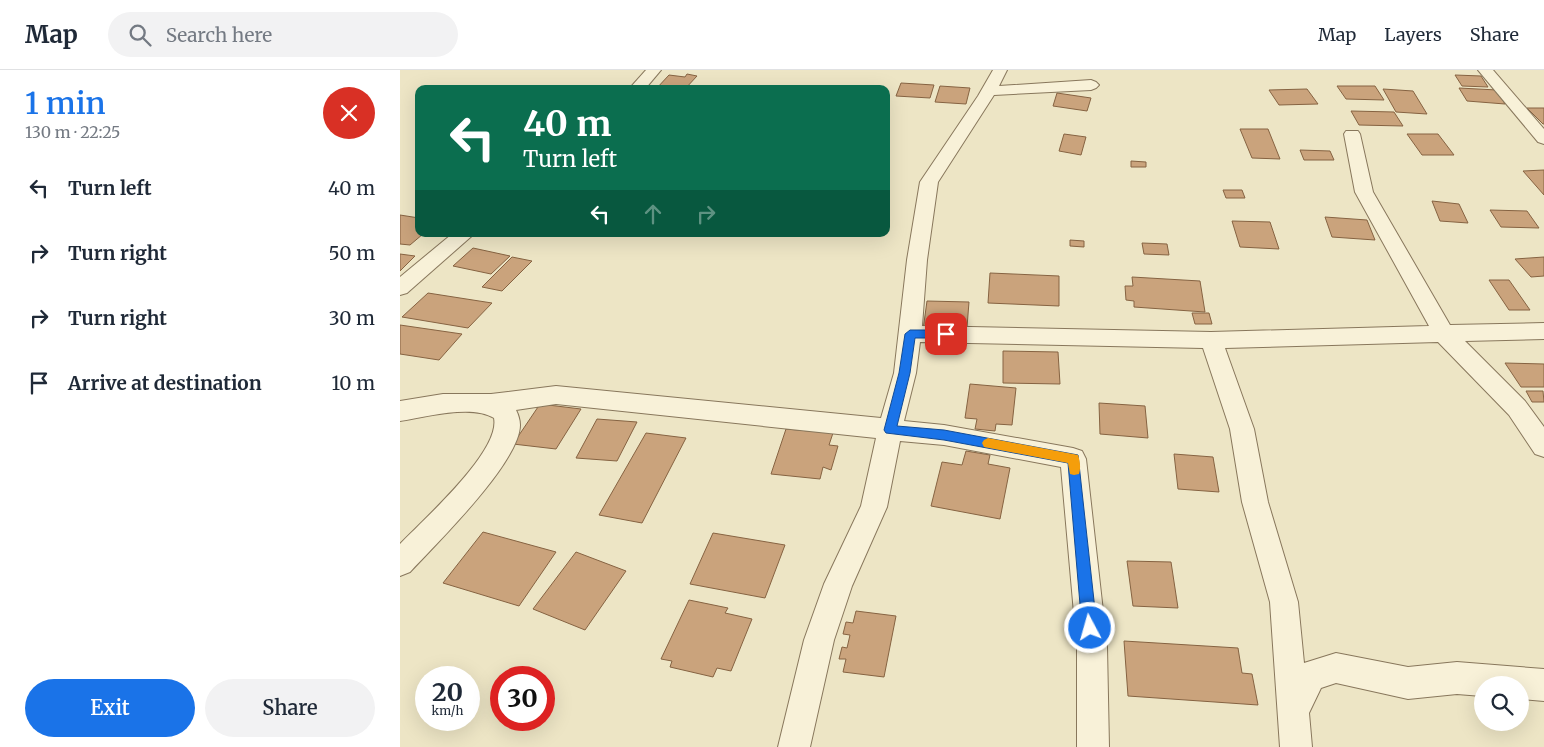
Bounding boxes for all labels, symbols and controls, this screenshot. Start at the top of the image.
search box [108,12,458,57]
text: Map [25,19,78,50]
icon: search [126,21,154,49]
text: Search here [166,23,272,47]
text: Map [1318,23,1356,46]
text: Layers [1384,23,1442,46]
text: Share [1470,23,1519,46]
text: 1 min [25,84,106,122]
button: close [323,87,375,139]
text: 40 m [523,102,611,146]
icon: left [440,105,505,170]
text: 130 m · 22:25 [25,122,120,142]
text: Turn left [523,145,617,173]
icon: left [25,174,53,202]
text: Turn left [68,176,152,200]
text: 40 m [328,176,375,200]
icon: left [586,200,614,228]
icon: ahead [639,200,667,228]
icon: right [692,200,720,228]
icon: right [25,239,53,267]
text: Turn right [68,241,167,265]
text: 50 m [329,241,375,265]
icon: right [25,304,53,332]
text: Turn right [68,306,167,330]
text: 30 m [329,306,375,330]
pin [925,313,967,355]
icon: arrive [932,320,960,348]
icon: arrive [25,369,53,397]
text: Arrive at destination [68,371,262,395]
text: 10 m [332,371,375,395]
position arrow [1063,601,1115,653]
speed limit sign: 30 [490,666,555,731]
text: 20 [432,676,463,708]
map controls [1474,676,1529,731]
button: search [1474,676,1529,731]
button: Exit [25,679,195,737]
button: Share [205,679,375,737]
text: km/h [432,703,463,718]

